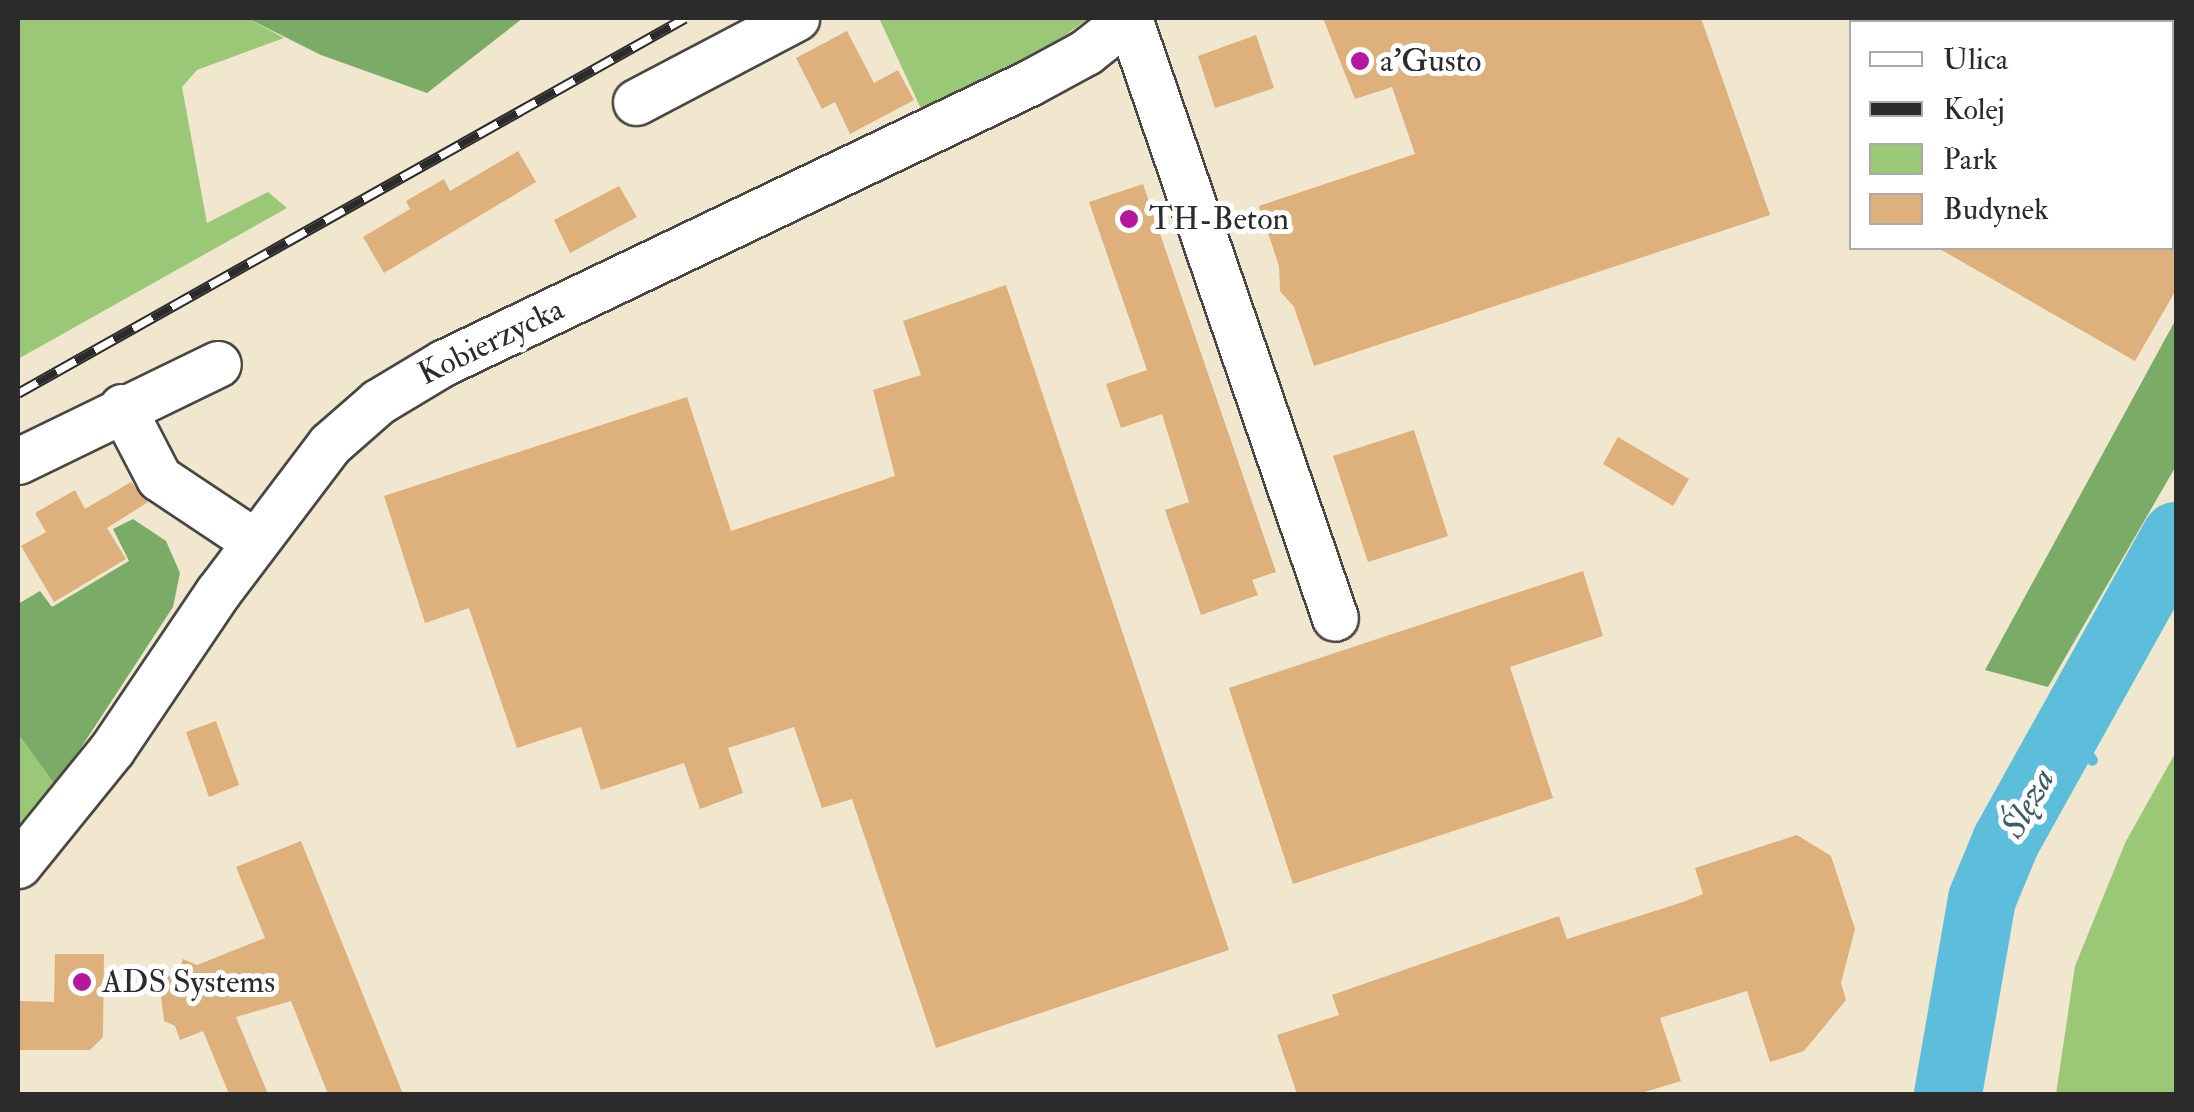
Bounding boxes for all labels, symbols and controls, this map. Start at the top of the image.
legend [1849,20,2174,250]
text: Ulica [1943,41,2008,78]
place label: a'Gusto [1380,42,1481,80]
marker: a'Gusto [1349,50,1371,72]
text: Kolej [1943,91,2005,128]
text: Park [1943,141,1998,178]
text: Budynek [1943,191,2049,228]
place label: TH-Beton [1149,200,1289,238]
marker: TH-Beton [1118,208,1140,230]
street label: Kobierzycka [412,290,570,394]
water label: Ślęza [1992,761,2064,845]
place label: ADS Systems [102,963,275,1001]
marker: ADS Systems [71,971,93,993]

